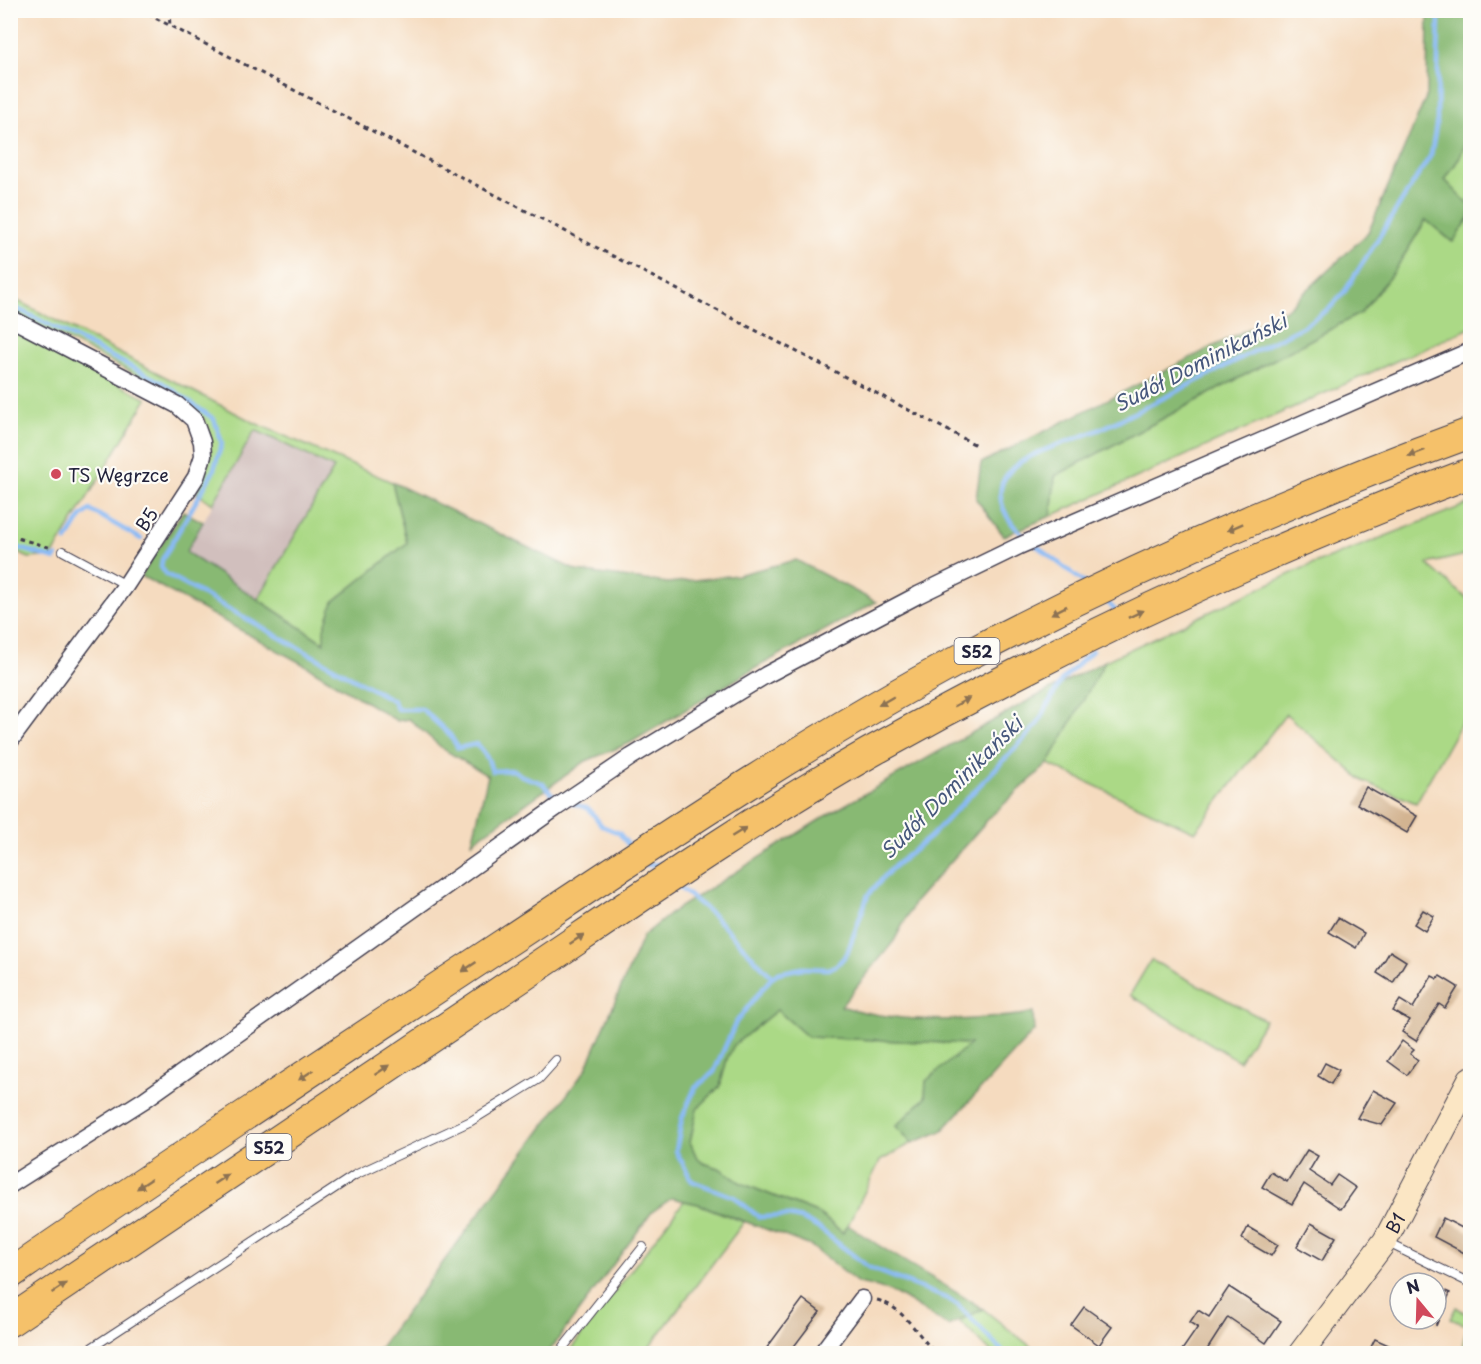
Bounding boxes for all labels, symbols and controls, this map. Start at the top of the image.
water label: Sudół Dominikański [1108,304,1295,419]
one-way arrow [1407,449,1425,458]
place label: TS Węgrzce [68,461,169,488]
marker: TS Węgrzce [49,467,63,481]
street label: B5 [128,502,164,536]
one-way arrow [1226,522,1244,532]
one-way arrow [1050,605,1067,614]
one-way arrow [1128,609,1145,618]
road number: S52 [954,638,1000,664]
one-way arrow [878,695,894,706]
one-way arrow [954,697,971,707]
water label: Sudół Dominikański [873,707,1031,865]
one-way arrow [731,826,747,837]
one-way arrow [568,934,585,945]
one-way arrow [461,961,477,973]
one-way arrow [374,1064,390,1076]
one-way arrow [298,1069,314,1080]
road number: S52 [246,1134,292,1160]
one-way arrow [213,1174,229,1185]
one-way arrow [136,1178,152,1189]
street label: B1 [1378,1208,1411,1238]
north arrow [1388,1271,1448,1331]
text: N [1403,1272,1423,1299]
one-way arrow [51,1283,67,1294]

